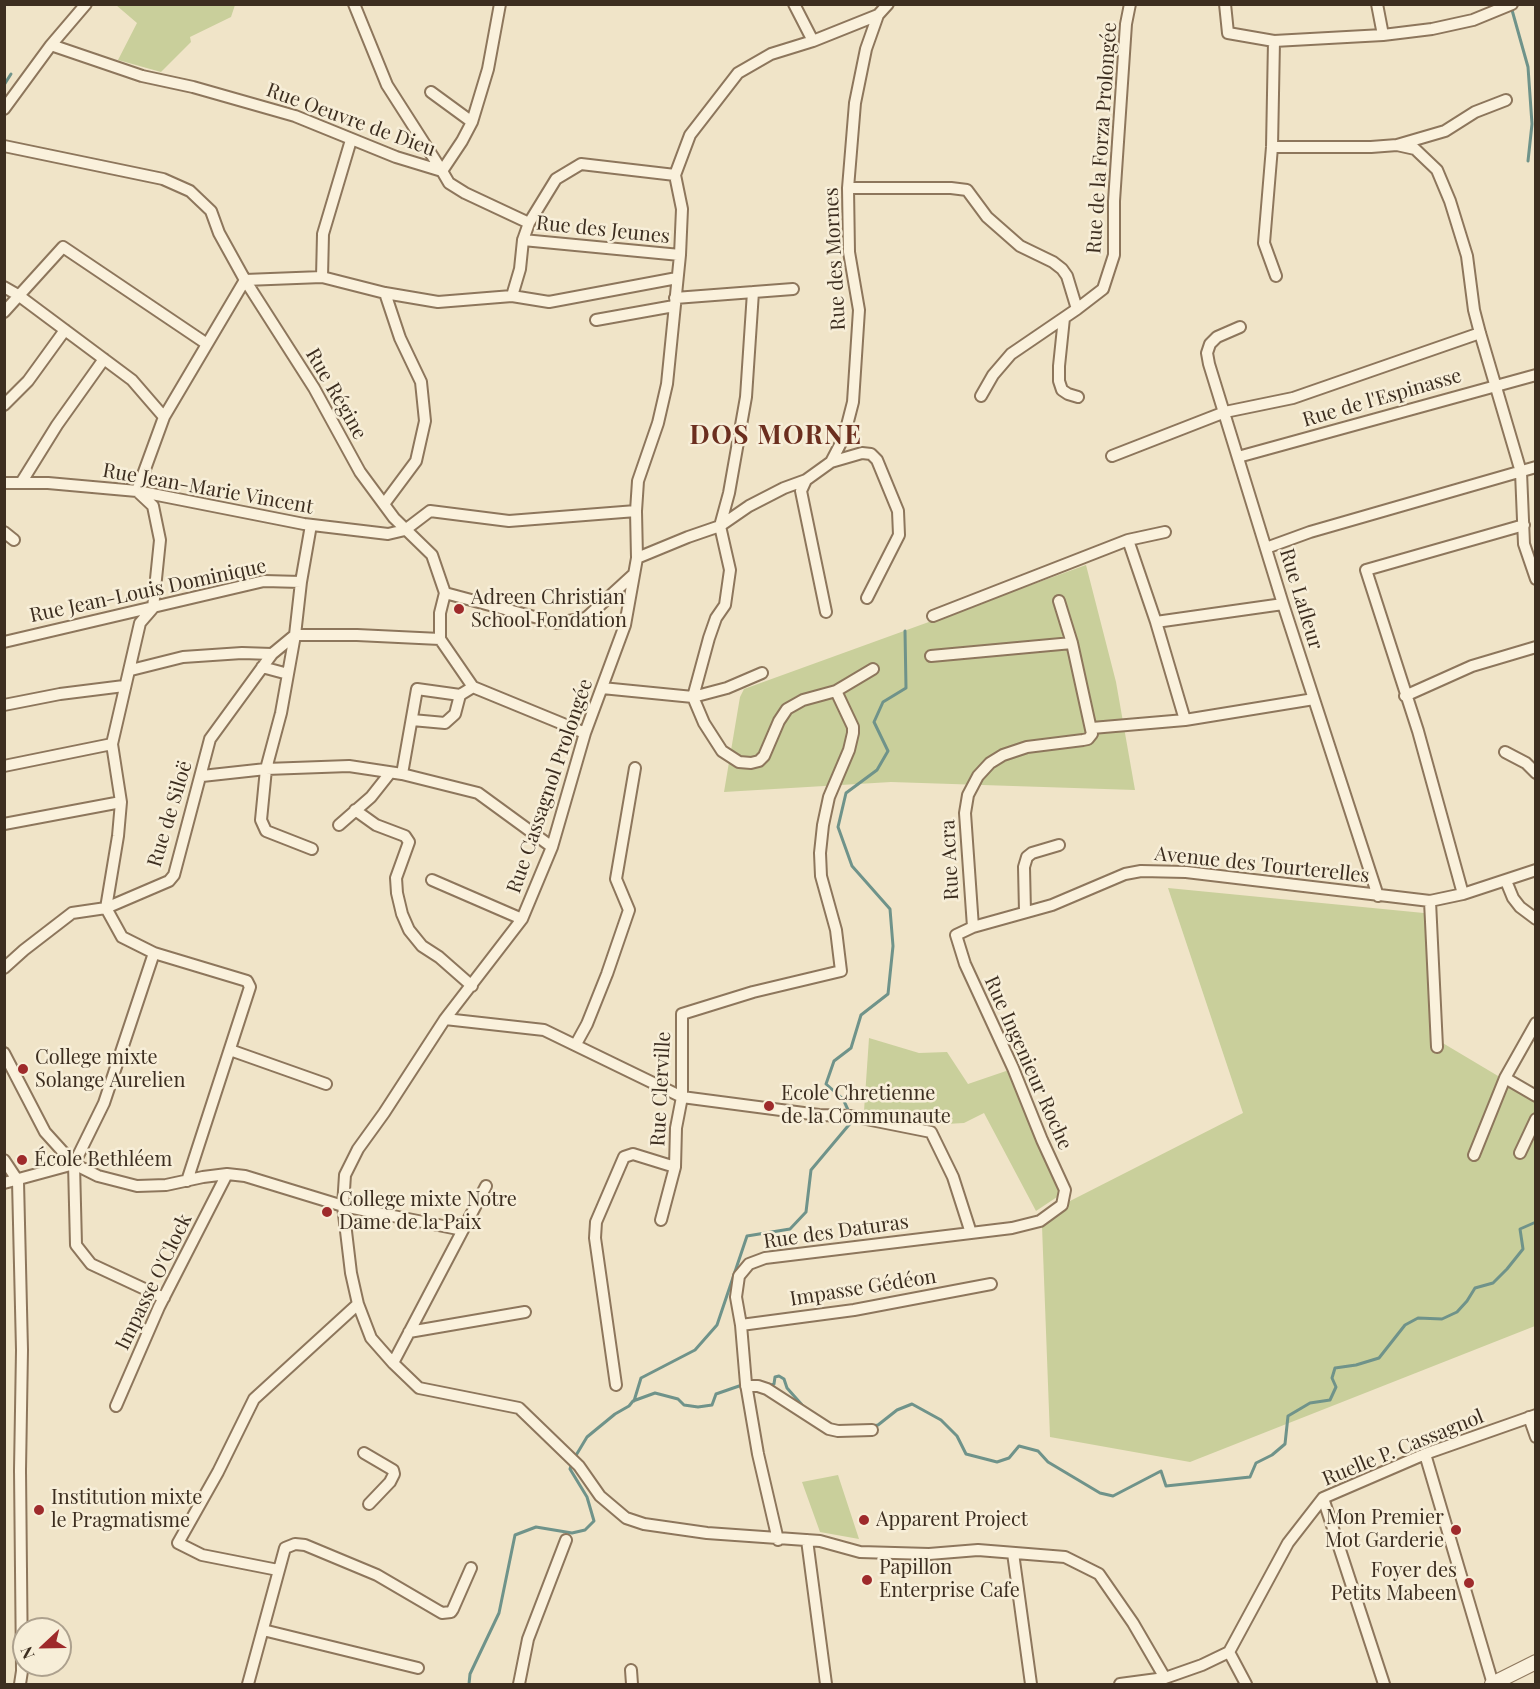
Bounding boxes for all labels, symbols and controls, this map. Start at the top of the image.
street label: Rue de la Forza Prolongée [1082,21,1122,255]
street label: Rue Oeuvre de Dieu [263,78,439,162]
street label: Rue des Mornes [819,187,851,331]
street label: Rue des Jeunes [535,211,671,249]
street label: Rue Régine [300,344,372,444]
street label: Rue de l'Espinasse [1300,364,1464,432]
district label: DOS MORNE [689,420,863,452]
street label: Rue Jean-Marie Vincent [101,459,315,519]
street label: Rue Lafleur [1274,546,1328,652]
street label: Rue Jean-Louis Dominique [27,554,269,628]
place label: Adreen Christian School Fondation [471,586,627,633]
marker: Adreen Christian School Fondation [452,602,466,616]
street label: Rue Cassagnol Prolongée [502,676,598,896]
street label: Rue de Siloë [142,758,198,870]
street label: Rue Acra [936,819,964,901]
street label: Avenue des Tourterelles [1153,842,1371,888]
street label: Rue Ingenieur Roche [979,972,1077,1154]
street label: Rue Clerville [646,1031,676,1147]
place label: College mixte Solange Aurelien [35,1046,185,1093]
marker: College mixte Solange Aurelien [16,1062,30,1076]
place label: Ecole Chretienne de la Communaute [781,1082,951,1129]
marker: Ecole Chretienne de la Communaute [762,1099,776,1113]
place label: École Bethléem [34,1148,172,1172]
marker: École Bethléem [15,1153,29,1167]
place label: College mixte Notre Dame de la Paix [339,1188,517,1235]
marker: College mixte Notre Dame de la Paix [320,1205,334,1219]
street label: Impasse O'Clock [111,1210,197,1354]
street label: Rue des Daturas [762,1210,910,1254]
street label: Impasse Gédéon [788,1265,938,1311]
street label: Ruelle P. Cassagnol [1319,1405,1487,1491]
place label: Institution mixte le Pragmatisme [51,1486,202,1533]
marker: Institution mixte le Pragmatisme [32,1503,46,1517]
place label: Mon Premier Mot Garderie [1325,1506,1444,1553]
place label: Apparent Project [876,1508,1028,1532]
marker: Apparent Project [857,1513,871,1527]
marker: Mon Premier Mot Garderie [1449,1523,1463,1537]
place label: Papillon Enterprise Cafe [879,1556,1020,1603]
place label: Foyer des Petits Mabeen [1331,1559,1457,1606]
marker: Papillon Enterprise Cafe [860,1573,874,1587]
marker: Foyer des Petits Mabeen [1462,1576,1476,1590]
north arrow [12,1617,72,1677]
text: N [15,1644,39,1662]

